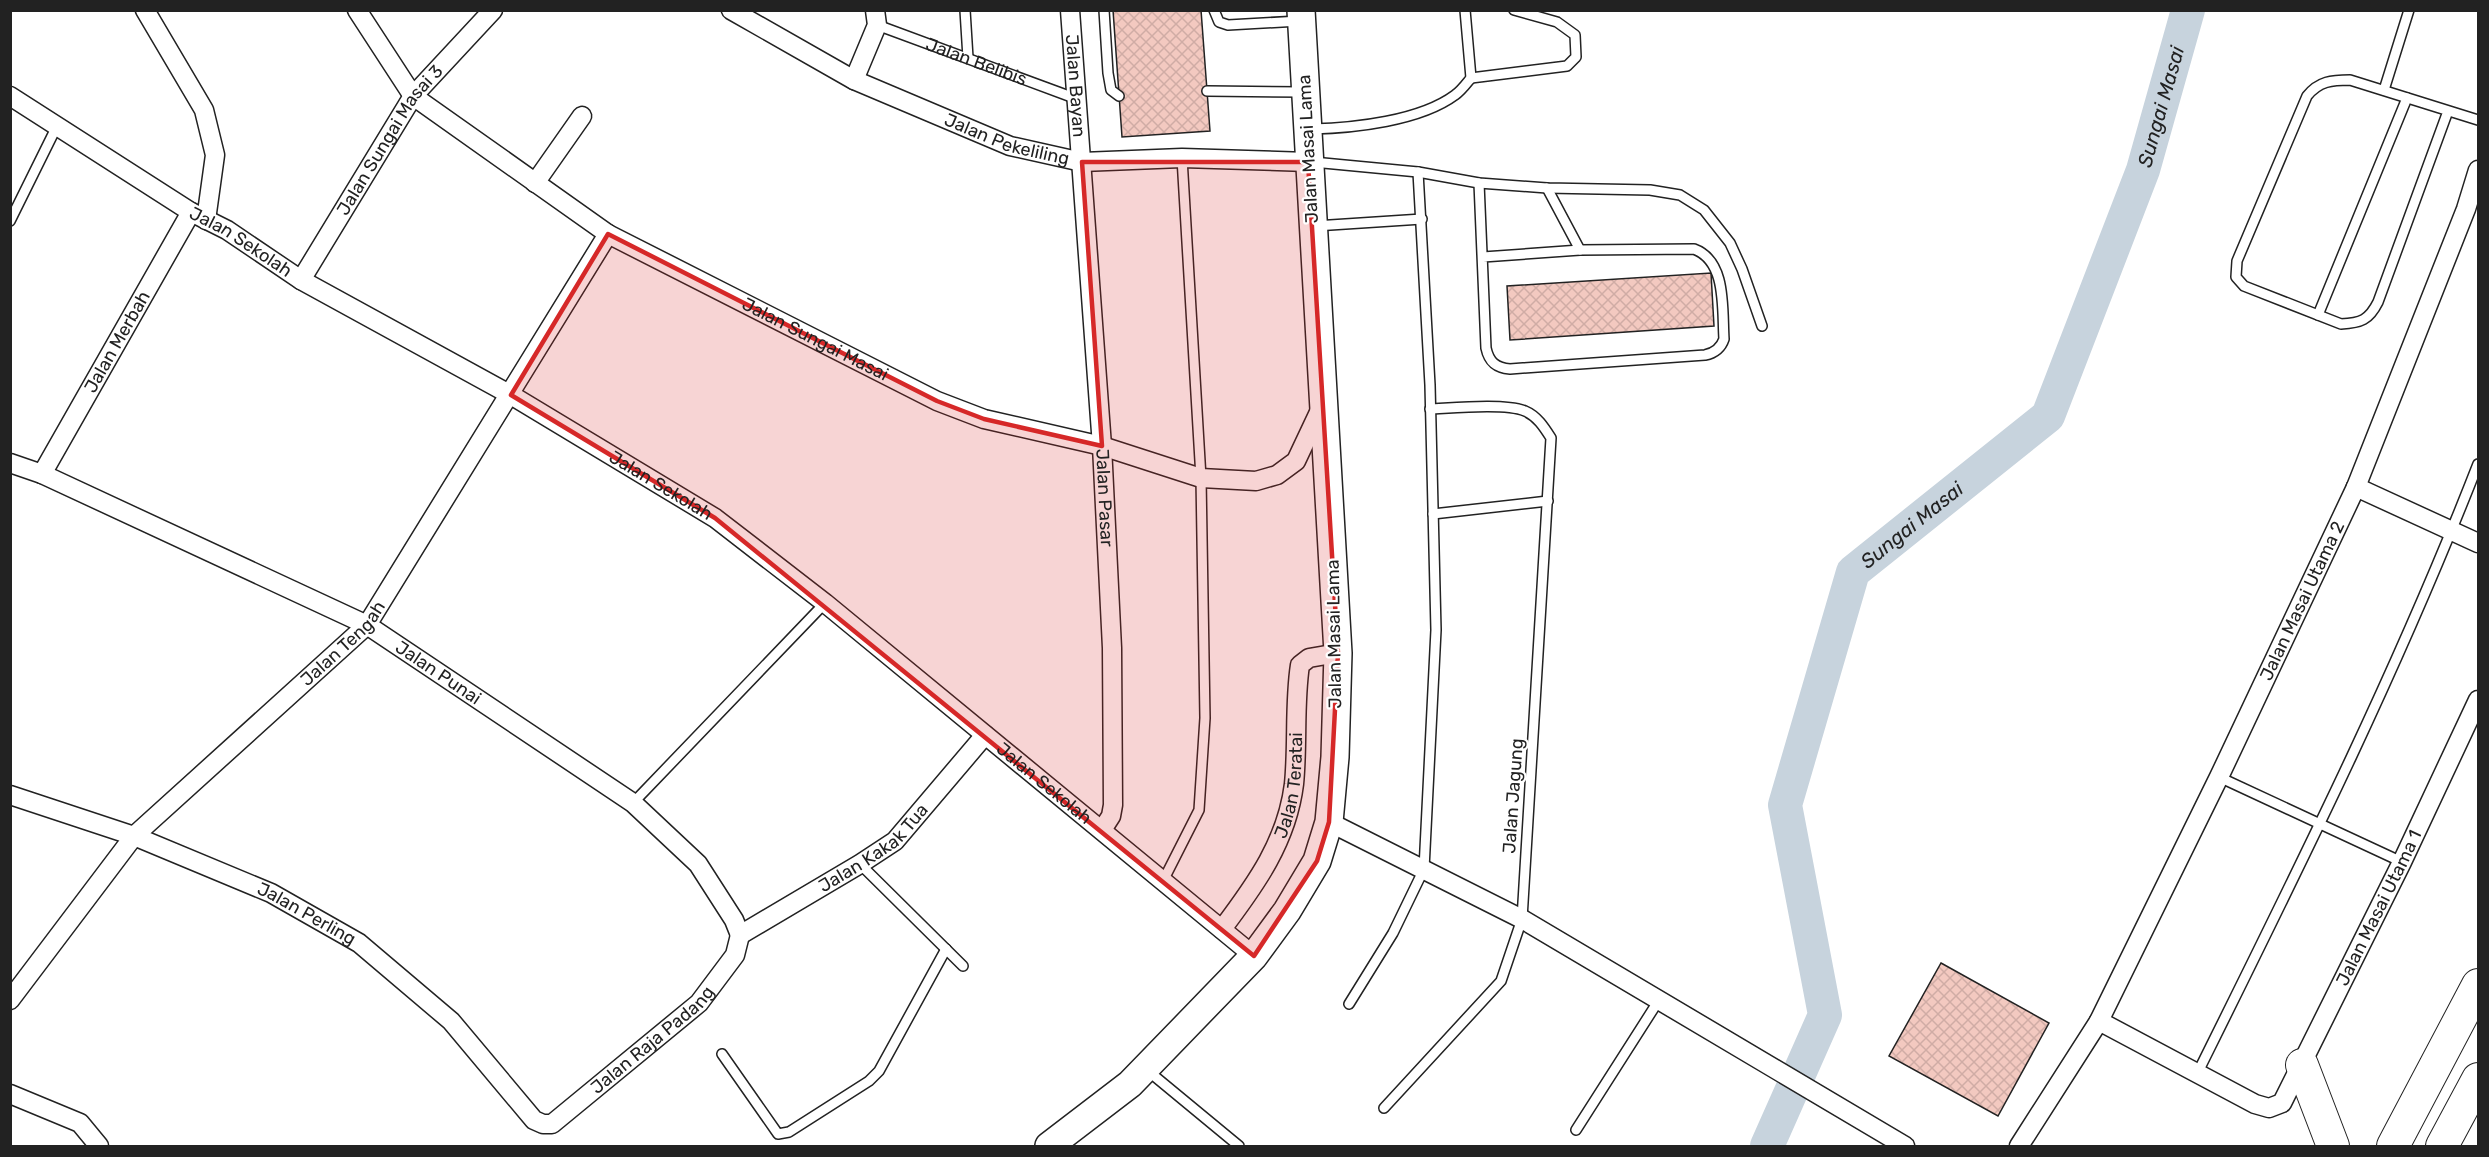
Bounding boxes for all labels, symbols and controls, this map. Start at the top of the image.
street label: Jalan Belibis [923,33,1030,91]
street label: Jalan Bayan [1061,34,1090,138]
water label: Sungai Masai [2132,42,2190,170]
street label: Jalan Sungai Masai 3 [332,60,447,219]
street label: Jalan Masai Lama [1293,74,1323,224]
street label: Jalan Pekeliling [941,109,1071,170]
street label: Jalan Sekolah [186,202,296,282]
street label: Jalan Merbah [79,287,155,397]
street label: Jalan Sungai Masai [739,293,892,385]
street label: Jalan Sekolah [605,446,717,525]
street label: Jalan Pasar [1091,448,1118,548]
water label: Sungai Masai [1856,476,1969,573]
street label: Jalan Masai Utama 2 [2255,518,2349,684]
street label: Jalan Masai Lama [1322,559,1346,709]
street label: Jalan Tengah [296,597,390,691]
street label: Jalan Punai [391,636,485,709]
street label: Jalan Teratai [1269,732,1307,842]
street label: Jalan Sekolah [992,738,1096,829]
street label: Jalan Jagung [1498,738,1528,854]
street label: Jalan Kakak Tua [815,799,933,897]
street label: Jalan Masai Utama 1 [2331,827,2426,989]
street label: Jalan Perling [254,878,360,950]
street label: Jalan Raja Padang [586,982,719,1099]

